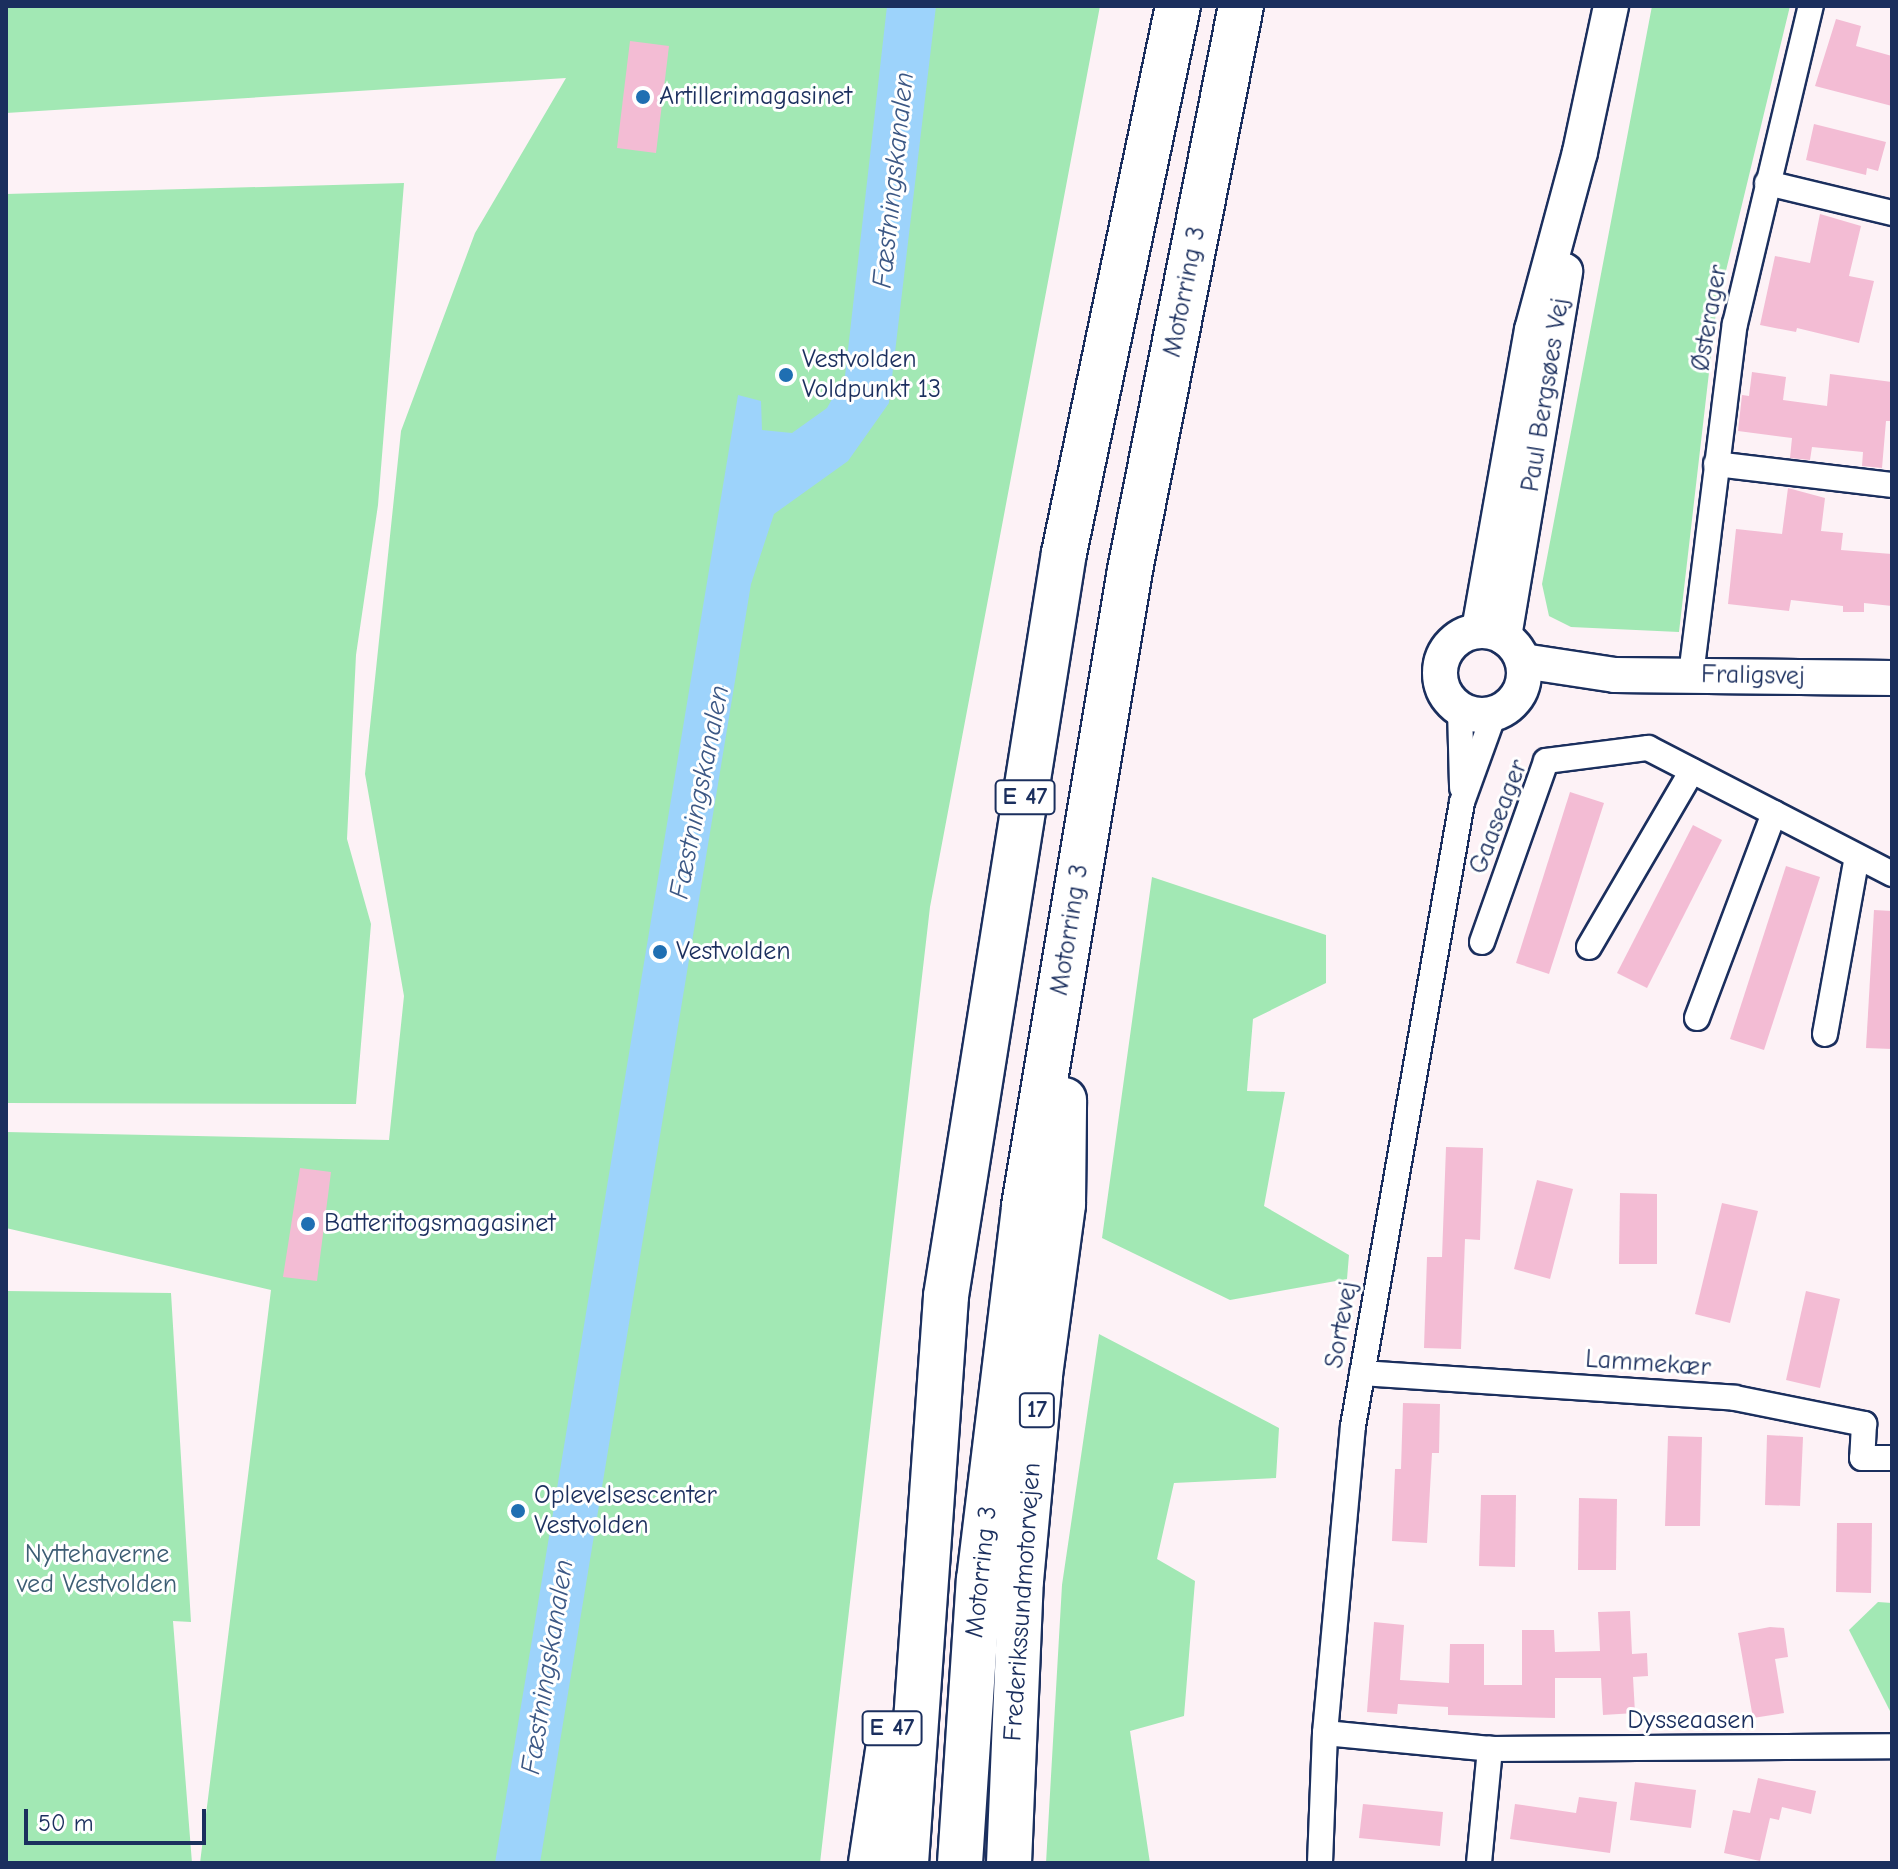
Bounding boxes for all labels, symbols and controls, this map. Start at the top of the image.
water label: Fæstningskanalen [865,70,921,290]
place label: Artillerimagasinet [659,81,852,113]
marker: Artillerimagasinet [634,88,652,106]
street label: Motorring 3 [1157,224,1213,360]
street label: Østerager [1685,262,1735,374]
street label: Paul Bergsøes Vej [1515,296,1577,494]
place label: Vestvolden Voldpunkt 13 [802,344,941,406]
marker: Vestvolden Voldpunkt 13 [777,366,795,384]
street label: Fraligsvej [1701,659,1805,693]
water label: Fæstningskanalen [662,682,736,902]
street label: Gaaseager [1463,756,1535,878]
road number: E 47 [993,777,1057,817]
street label: Motorring 3 [1044,862,1096,998]
place label: Vestvolden [676,936,791,968]
marker: Vestvolden [651,943,669,961]
place label: Batteritogsmagasinet [324,1208,556,1240]
marker: Batteritogsmagasinet [299,1215,317,1233]
street label: Sortevej [1319,1279,1365,1371]
street label: Lammekær [1584,1344,1712,1384]
road number: 17 [1017,1390,1057,1430]
street label: Frederikssundmotorvejen [998,1462,1048,1742]
place label: Oplevelsescenter Vestvolden [534,1480,717,1542]
marker: Oplevelsescenter Vestvolden [509,1502,527,1520]
street label: Motorring 3 [960,1505,1004,1639]
park label: Nyttehaverne ved Vestvolden [17,1539,177,1600]
water label: Fæstningskanalen [513,1557,581,1777]
street label: Dysseaasen [1627,1705,1755,1737]
road number: E 47 [860,1708,924,1748]
scale bar [28,1793,210,1843]
text: 50 m [38,1809,94,1837]

